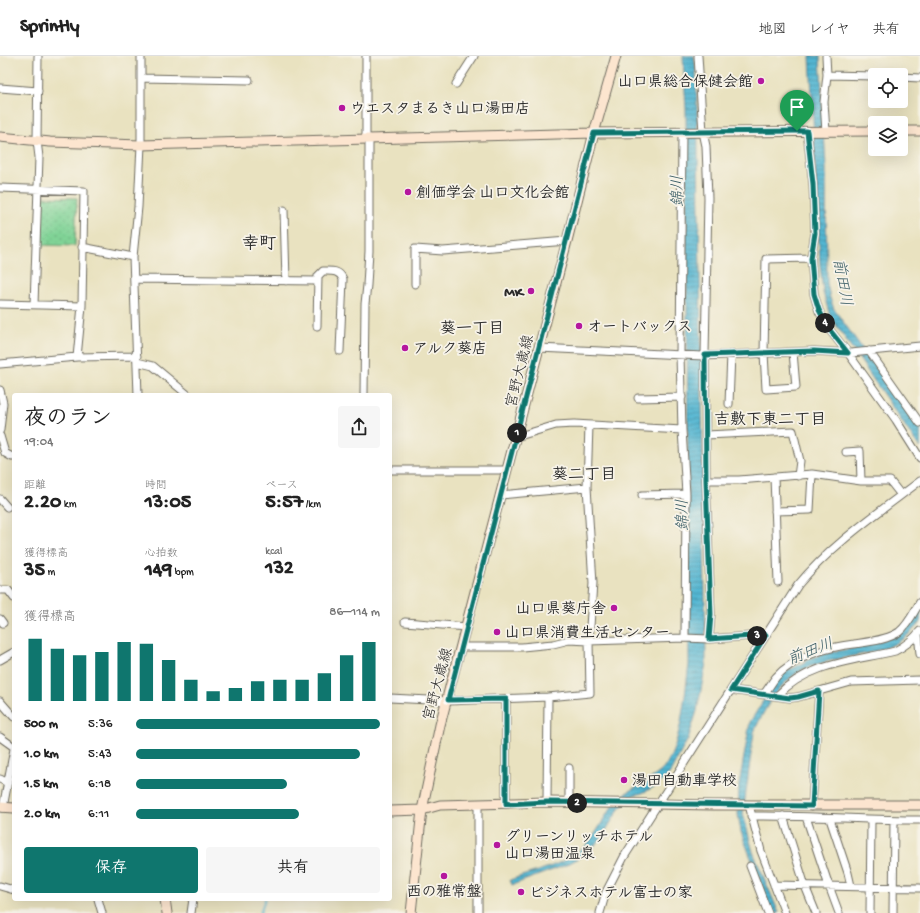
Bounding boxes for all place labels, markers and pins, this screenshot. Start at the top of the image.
place label: 山口県総合保健会館 [618,73,753,92]
marker: 山口県総合保健会館 [756,76,766,86]
pin [780,90,814,131]
place label: ウエスタまるき山口湯田店 [350,100,530,119]
marker: ウエスタまるき山口湯田店 [337,103,347,113]
place label: 創価学会 山口文化会館 [416,184,570,203]
marker: 創価学会 山口文化会館 [403,187,413,197]
place label: MK [504,284,525,302]
marker: MK [526,286,536,296]
pin: 4 [815,313,835,333]
place label: オートバックス [587,319,692,337]
marker: オートバックス [574,321,584,331]
place label: アルク葵店 [413,340,487,359]
marker: アルク葵店 [400,343,410,353]
pin: 1 [507,423,527,443]
place label: 山口県葵庁舎 [516,600,606,619]
marker: 山口県葵庁舎 [609,603,619,613]
place label: 山口県消費生活センター [505,624,670,643]
pin: 3 [747,626,767,646]
marker: 山口県消費生活センター [492,627,502,637]
place label: 湯田自動車学校 [632,772,737,791]
marker: 湯田自動車学校 [619,775,629,785]
pin: 2 [567,793,587,813]
place label: グリーンリッチホテル 山口湯田温泉 [505,828,653,864]
marker: グリーンリッチホテル 山口湯田温泉 [492,840,502,850]
marker: 西の雅常盤 [439,871,449,881]
place label: 西の雅常盤 [406,883,482,902]
place label: ビジネスホテル富士の家 [529,884,693,903]
marker: ビジネスホテル富士の家 [516,887,526,897]

